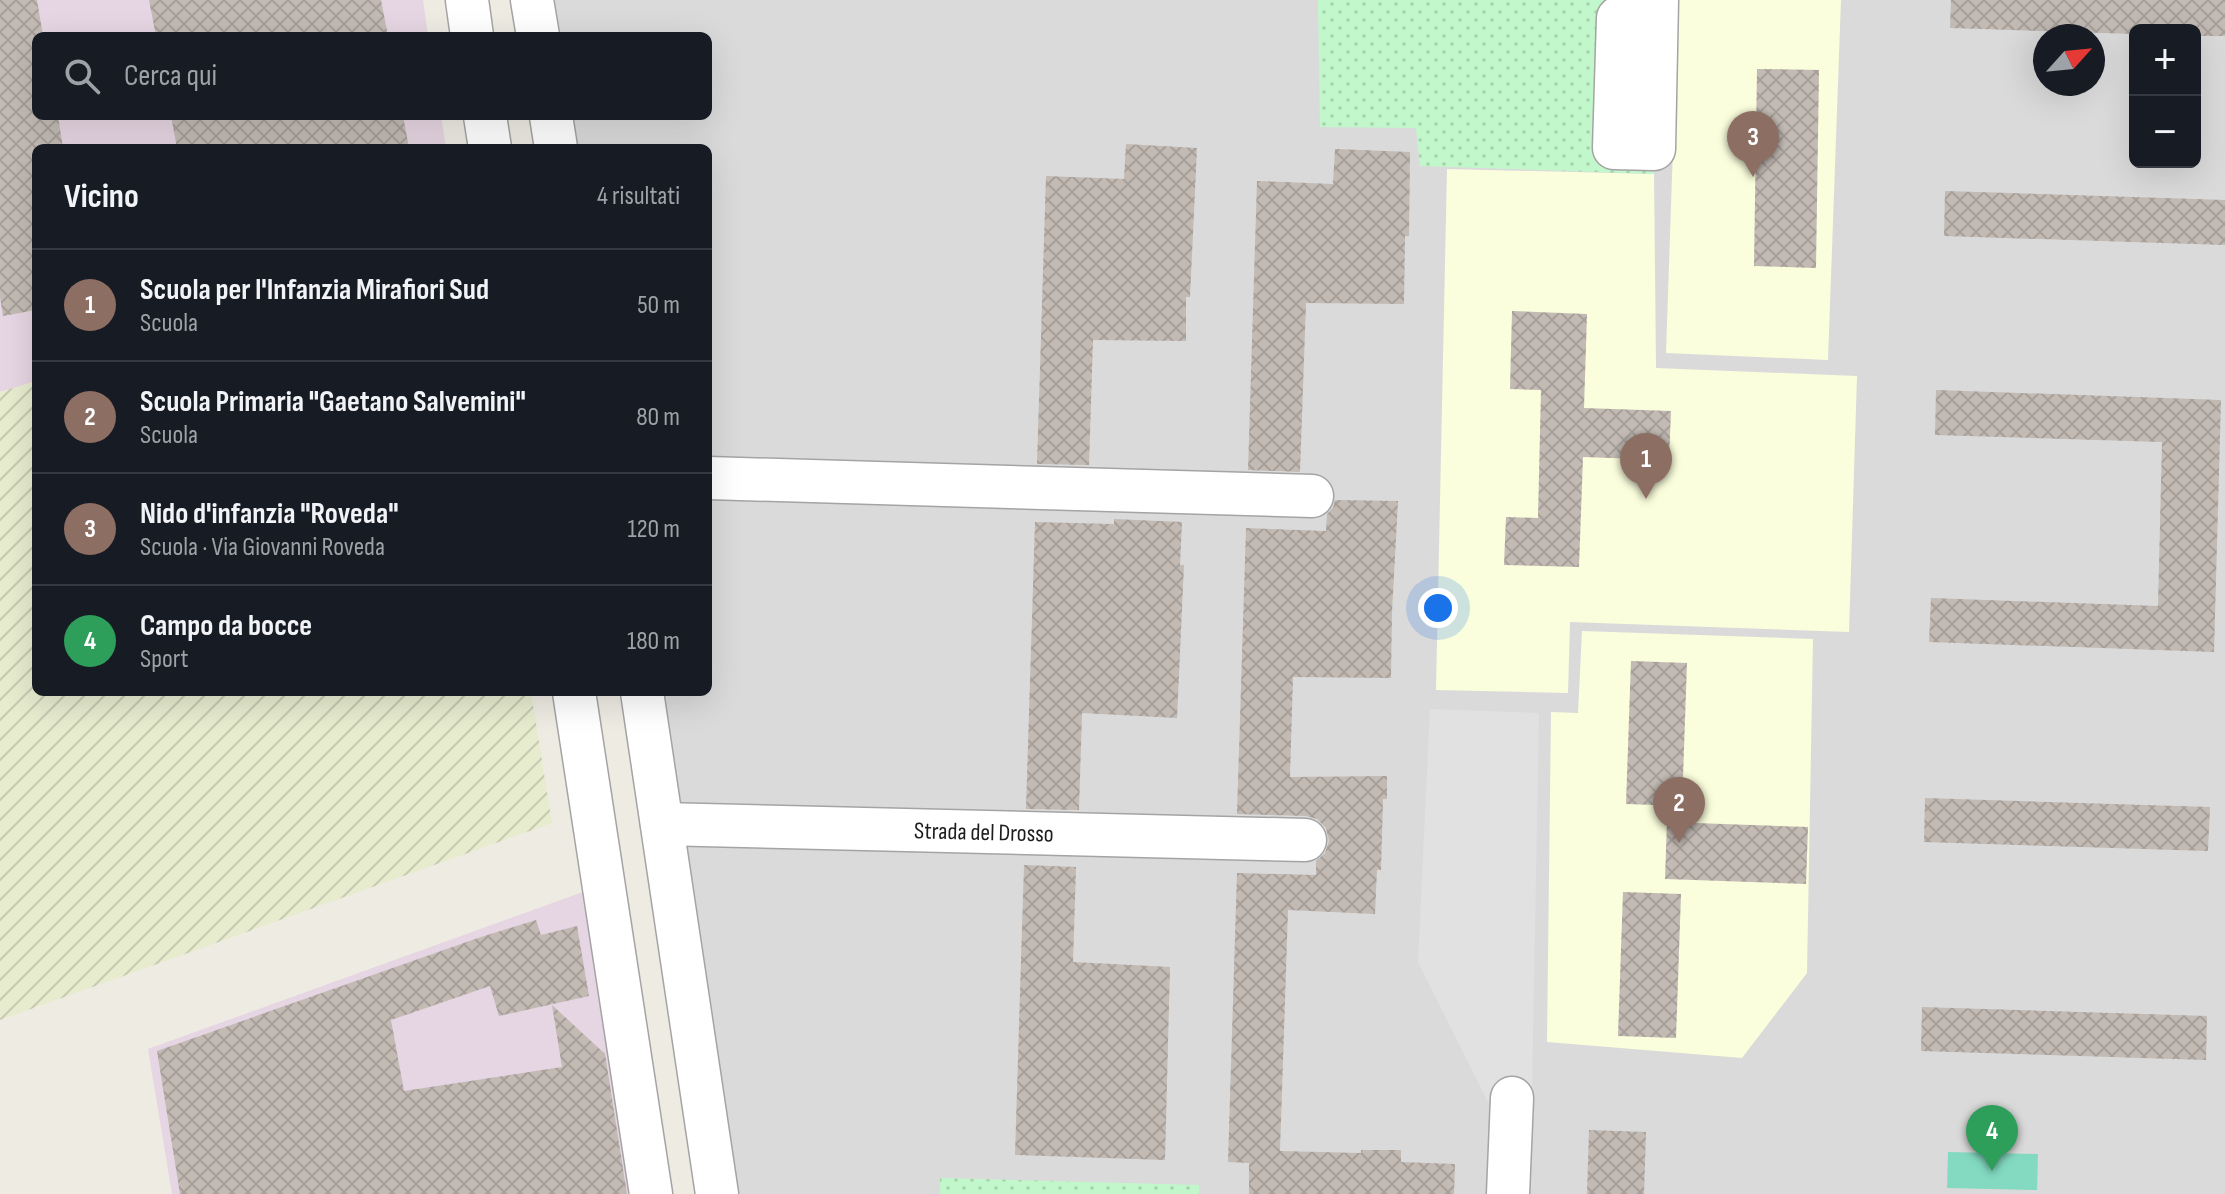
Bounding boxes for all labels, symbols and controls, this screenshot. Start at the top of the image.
north arrow [2033,24,2105,96]
map controls [2129,24,2201,168]
button: + [2129,24,2201,96]
search box [32,32,712,120]
icon: search [60,54,104,98]
text: Cerca qui [124,58,217,94]
button: − [2129,96,2201,168]
pin: 3 [1727,111,1779,177]
text: Vicino [64,176,139,217]
text: 4 risultati [597,181,680,212]
text: Scuola per l'Infanzia Mirafiori Sud [140,272,489,308]
text: 1 [85,290,95,321]
text: 50 m [637,290,680,321]
text: Scuola [140,308,198,339]
text: Scuola Primaria "Gaetano Salvemini" [140,384,526,420]
text: 2 [84,402,96,433]
text: 80 m [636,402,680,433]
text: Scuola [140,420,198,451]
pin: 1 [1620,433,1672,499]
text: Nido d'infanzia "Roveda" [140,496,399,532]
text: 3 [84,514,96,545]
text: 120 m [627,514,680,545]
text: Scuola · Via Giovanni Roveda [140,532,385,563]
your location [1418,588,1458,628]
text: Campo da bocce [140,608,312,644]
text: 4 [84,626,96,657]
text: 180 m [627,626,680,657]
text: Sport [140,644,188,675]
pin: 2 [1653,777,1705,843]
street label: Strada del Drosso [914,816,1054,849]
pin: 4 [1966,1105,2018,1171]

